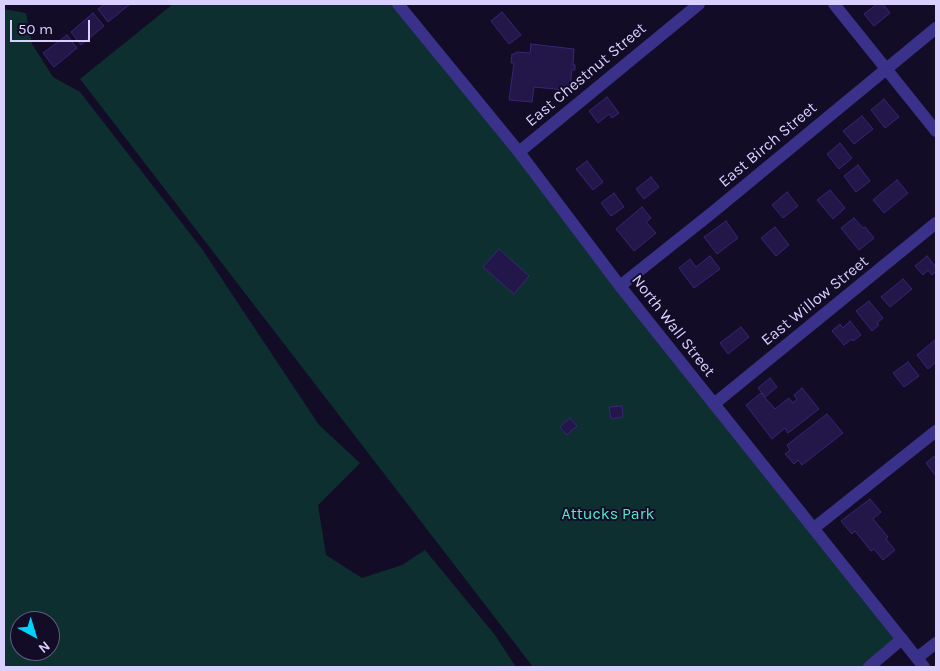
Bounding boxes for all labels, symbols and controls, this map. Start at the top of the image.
scale bar [12,10,92,42]
street label: East Chestnut Street [522,19,650,131]
text: 50 m [18,20,53,38]
street label: East Birch Street [715,98,821,192]
street label: East Willow Street [758,252,872,350]
street label: North Wall Street [627,271,719,381]
park label: Attucks Park [562,504,654,524]
north arrow [10,611,60,661]
text: N [35,637,53,657]

